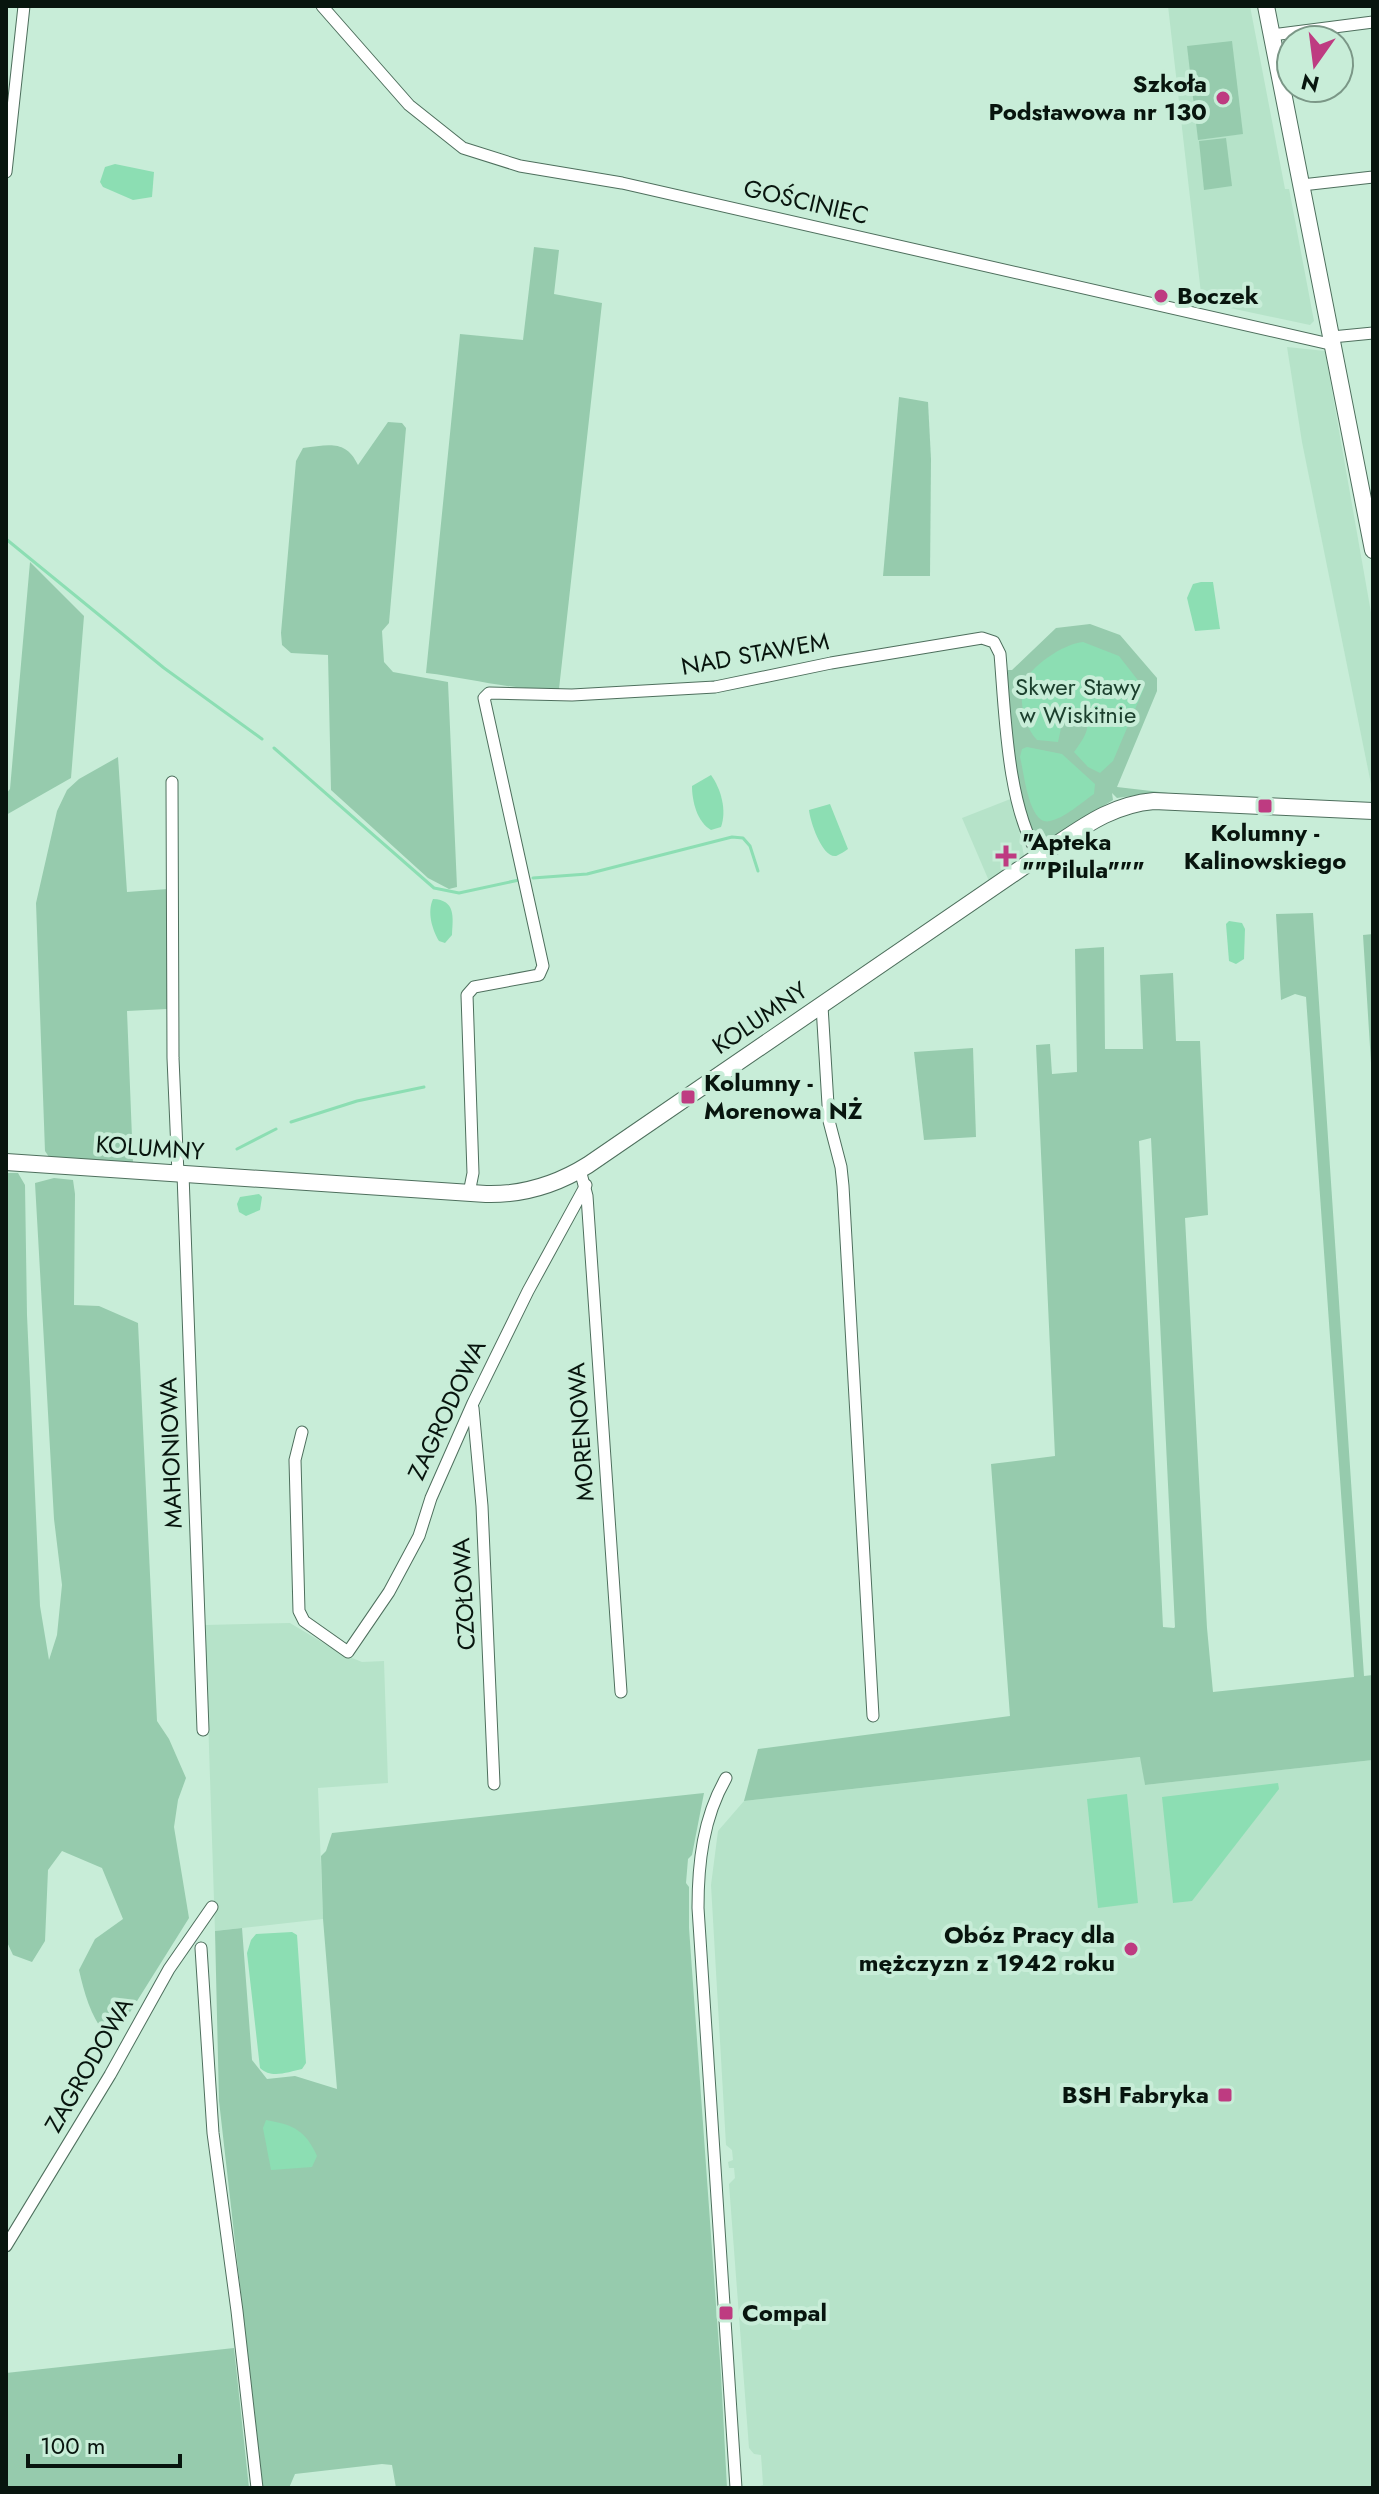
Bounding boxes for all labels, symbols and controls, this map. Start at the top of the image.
north arrow [1275,24,1355,104]
place label: Szkoła Podstawowa nr 130 [988,66,1207,129]
text: N [1298,66,1323,101]
marker: Szkoła Podstawowa nr 130 [1214,89,1232,107]
street label: GOŚCINIEC [740,170,872,233]
place label: Boczek [1177,278,1259,313]
marker: Boczek [1152,287,1170,305]
street label: NAD STAWEM [678,623,832,684]
park label: Skwer Stawy w Wiskitnie [1015,669,1141,732]
marker: Kolumny - Kalinowskiego [1256,797,1274,815]
place label: Kolumny - Kalinowskiego [1184,815,1346,878]
place label: "Apteka ""Pilula""" [1022,824,1145,887]
marker: "Apteka ""Pilula""" [997,847,1015,865]
street label: KOLUMNY [705,972,815,1062]
place label: Kolumny - Morenowa NŻ [704,1065,863,1128]
marker: Kolumny - Morenowa NŻ [679,1088,697,1106]
street label: KOLUMNY [95,1126,206,1169]
street label: ZAGRODOWA [399,1334,494,1486]
street label: MORENOWA [558,1361,603,1503]
street label: MAHONIOWA [150,1377,191,1529]
street label: CZOŁOWA [443,1537,484,1651]
place label: Obóz Pracy dla mężczyzn z 1942 roku [859,1917,1115,1980]
marker: Obóz Pracy dla mężczyzn z 1942 roku [1122,1940,1140,1958]
street label: ZAGRODOWA [36,1990,142,2139]
place label: BSH Fabryka [1062,2077,1209,2112]
marker: BSH Fabryka [1216,2086,1234,2104]
place label: Compal [742,2295,827,2330]
marker: Compal [717,2304,735,2322]
scale bar [28,2418,180,2468]
text: 100 m [40,2428,106,2463]

